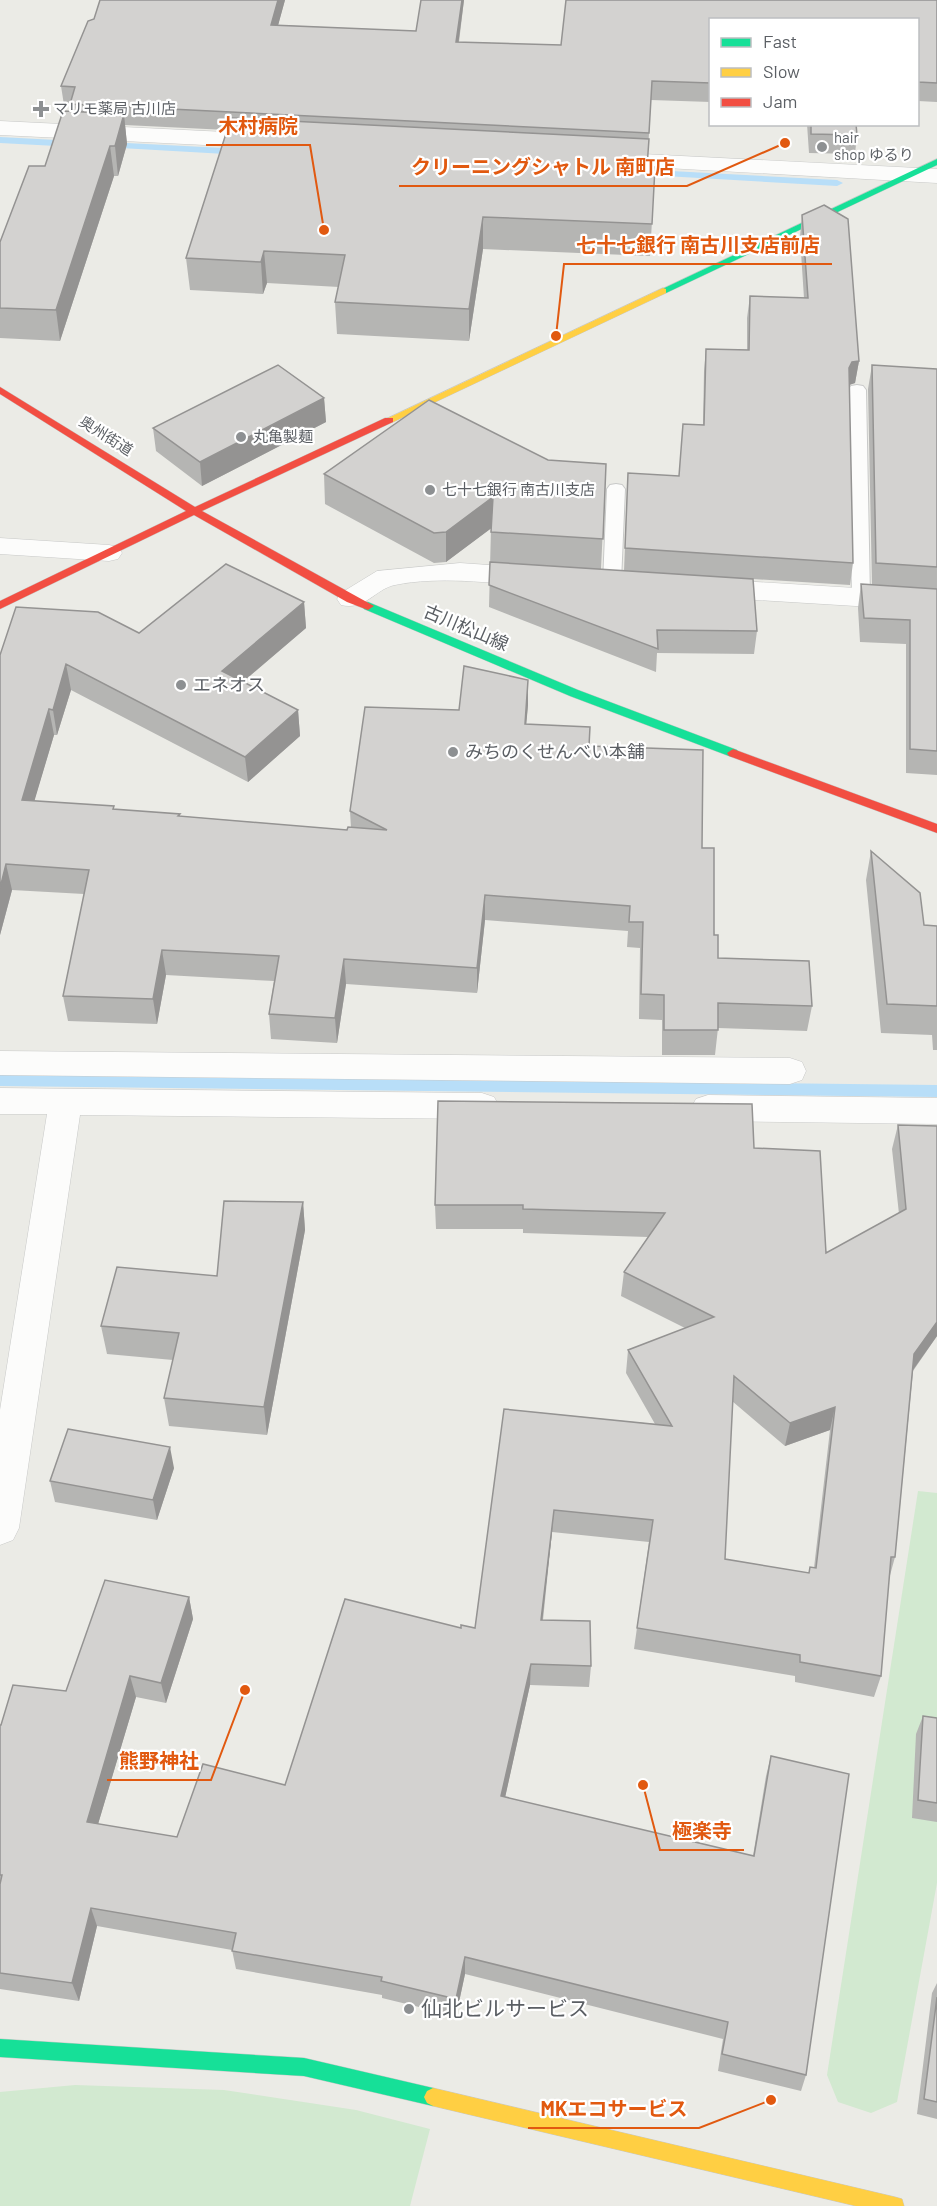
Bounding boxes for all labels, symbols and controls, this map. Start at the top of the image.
legend [709,18,919,126]
text: Fast [763,30,797,52]
text: Slow [763,60,800,82]
text: Jam [763,90,797,112]
place label: マリモ薬局 古川店 [53,99,176,117]
marker: マリモ薬局 古川店 [34,102,48,116]
callout: 木村病院 [206,107,310,145]
text: 木村病院 [218,113,298,137]
place label: hair shop ゆるり [834,128,914,163]
marker: hair shop ゆるり [815,140,829,154]
callout: クリーニングシャトル 南町店 [399,148,687,186]
text: クリーニングシャトル 南町店 [411,154,675,178]
callout: 七十七銀行 南古川支店前店 [564,226,832,264]
text: 七十七銀行 南古川支店前店 [576,232,820,256]
street label: 奥州街道 [76,412,137,459]
place label: 丸亀製麺 [253,427,313,445]
marker: 丸亀製麺 [234,430,248,444]
place label: 七十七銀行 南古川支店 [442,480,595,498]
marker: 七十七銀行 南古川支店 [423,483,437,497]
street label: 古川松山線 [421,599,512,655]
place label: エネオス [193,673,265,695]
marker: エネオス [174,678,188,692]
place label: みちのくせんべい本舗 [465,740,645,762]
marker: みちのくせんべい本舗 [446,745,460,759]
callout: 熊野神社 [107,1742,211,1780]
text: 熊野神社 [119,1748,199,1772]
callout: 極楽寺 [660,1812,744,1850]
text: 極楽寺 [672,1818,732,1842]
place label: 仙北ビルサービス [421,1995,589,2020]
marker: 仙北ビルサービス [402,2002,416,2016]
callout: MKエコサービス [528,2090,699,2128]
text: MKエコサービス [541,2096,687,2120]

